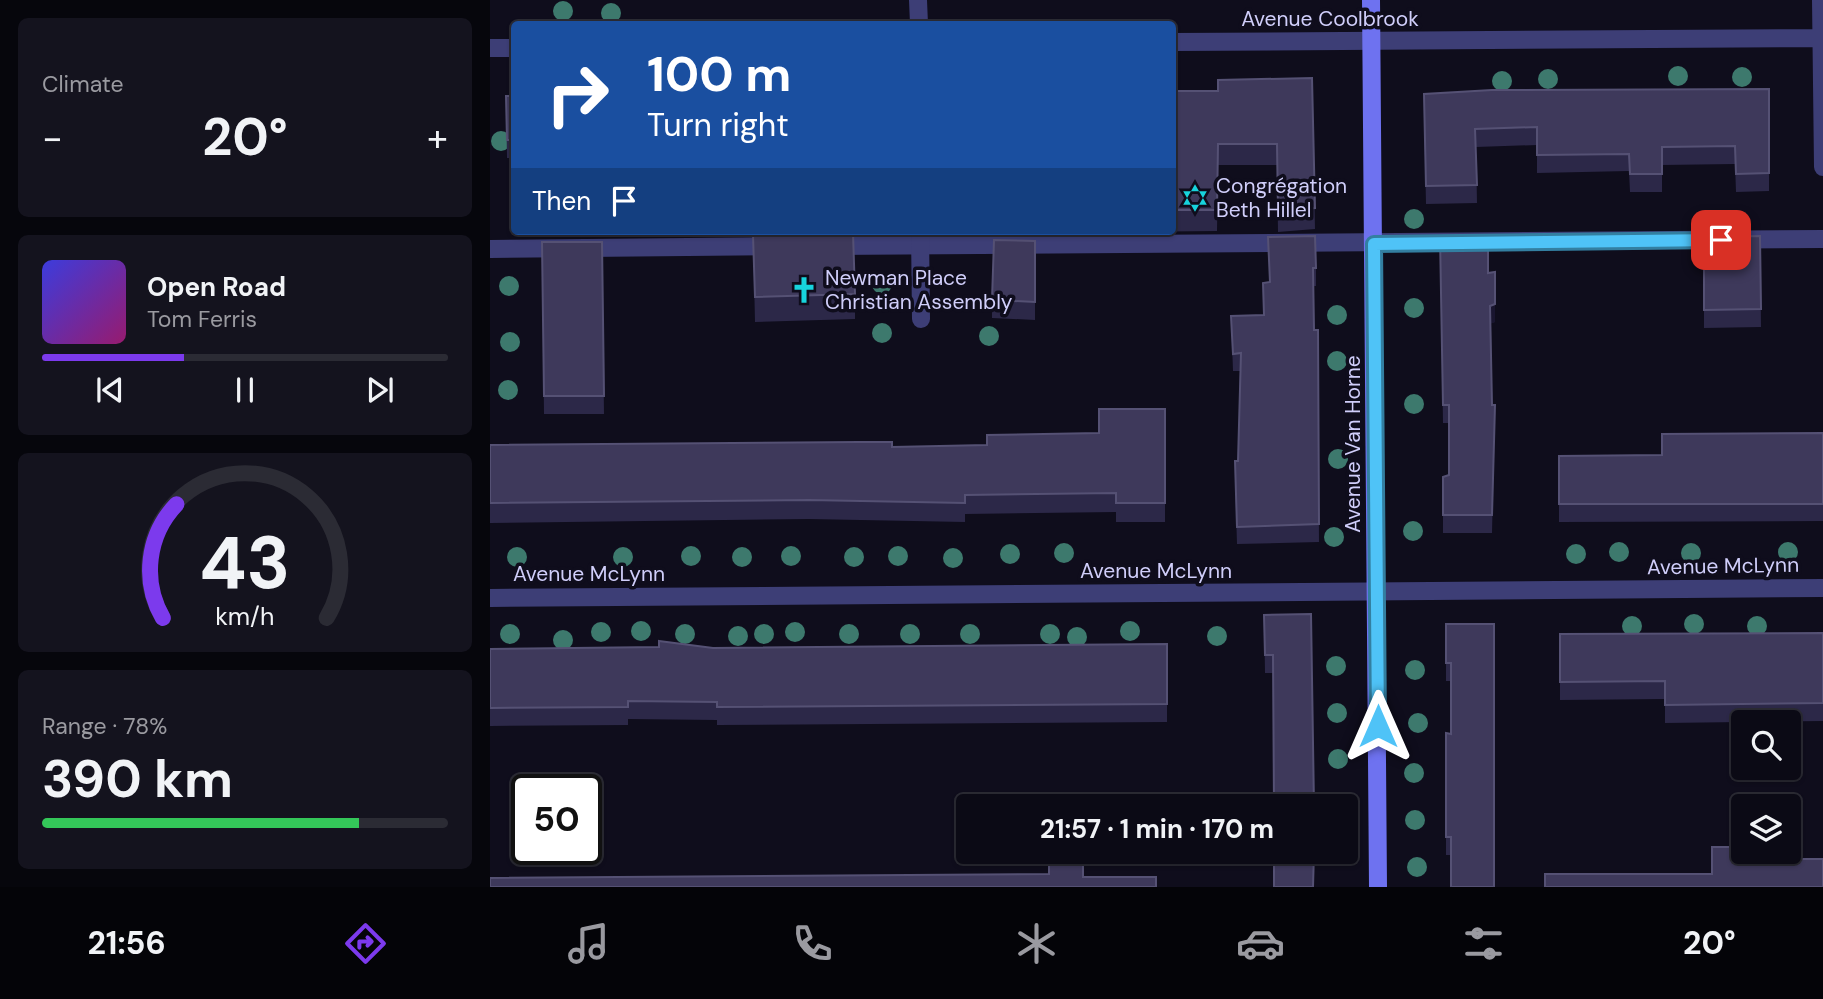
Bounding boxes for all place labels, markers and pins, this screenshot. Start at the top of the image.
place label: Congrégation Beth Hillel [1216,172,1347,224]
synagogue icon: Congrégation Beth Hillel [1180,183,1210,213]
pin [1691,210,1751,270]
place label: Newman Place Christian Assembly [825,264,1013,316]
church icon: Newman Place Christian Assembly [789,275,819,305]

